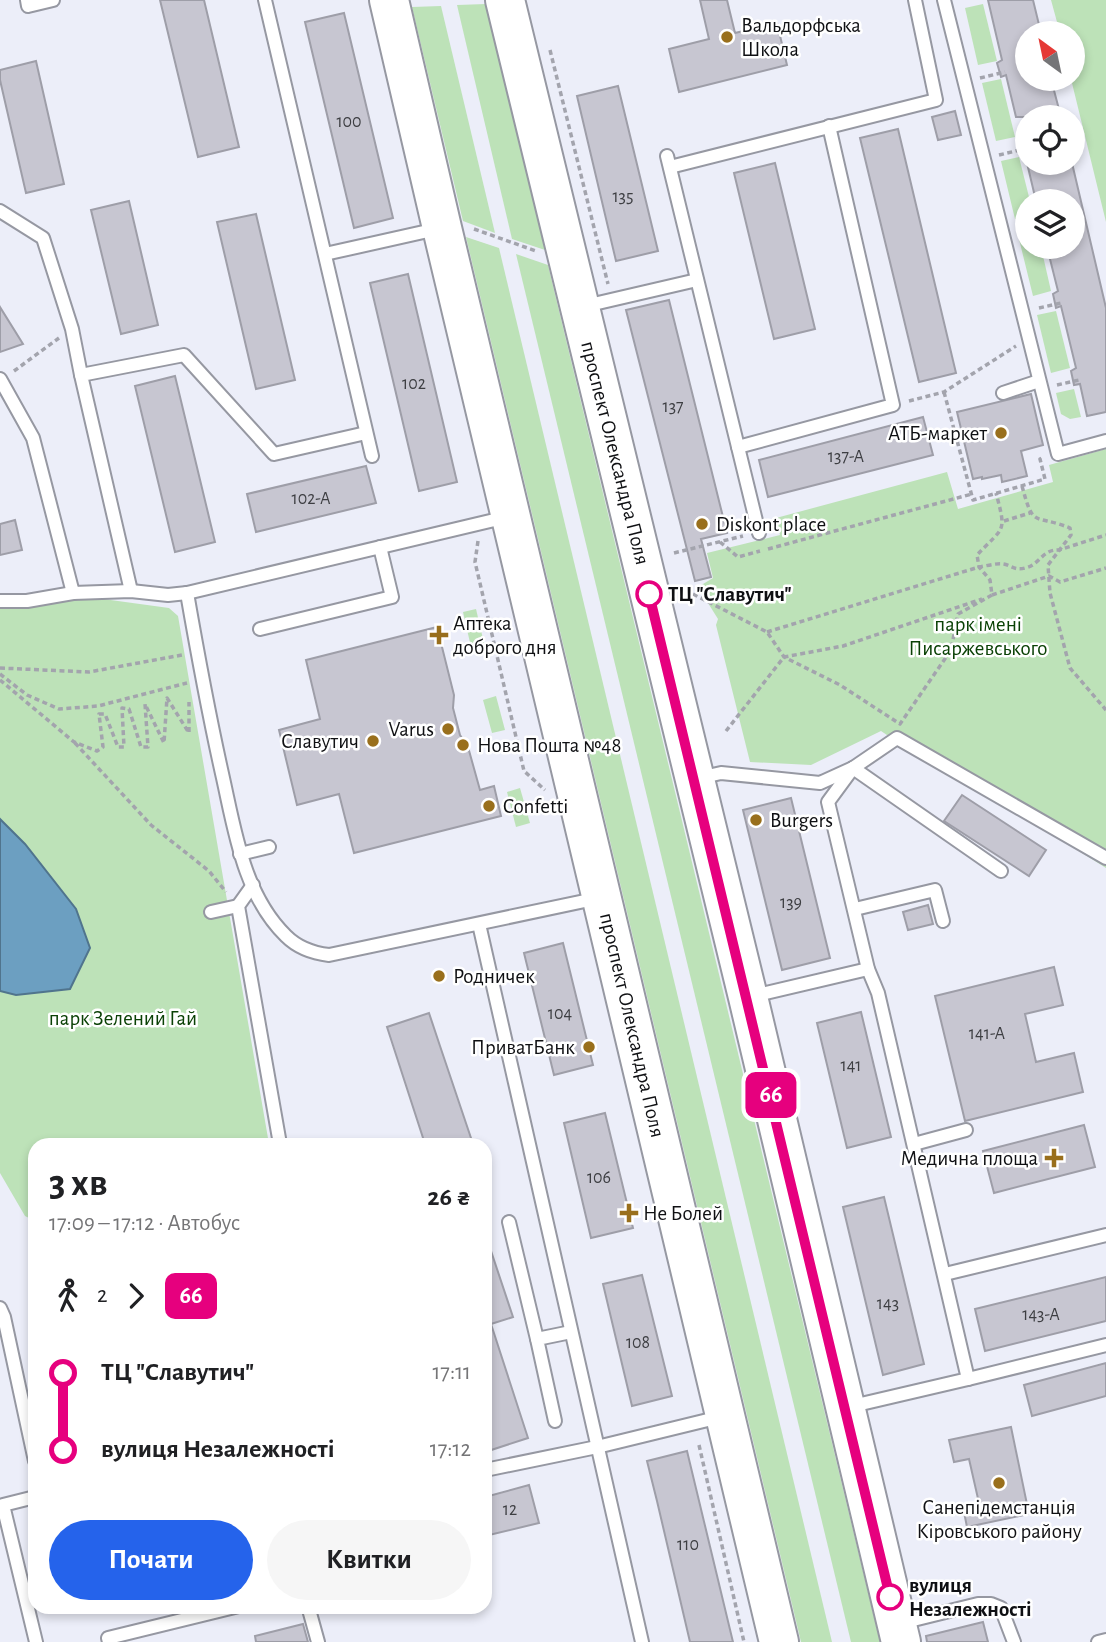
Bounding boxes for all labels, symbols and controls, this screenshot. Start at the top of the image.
place label: Вальдорфська Школа [741,15,861,60]
north arrow [1015,21,1085,91]
map controls [1015,21,1085,259]
marker: Вальдорфська Школа [719,29,735,45]
button: locate [1015,105,1085,175]
house number: 100 [336,113,362,131]
house number: 135 [612,188,634,206]
button: layers [1015,189,1085,259]
street label: проспект Олександра Поля [577,339,653,567]
house number: 102 [402,375,426,393]
house number: 137 [662,398,684,416]
place label: АТБ-маркет [888,423,987,444]
marker: АТБ-маркет [993,425,1009,441]
house number: 137-А [828,448,865,466]
house number: 102-А [291,490,331,508]
place label: Diskont place [716,514,826,535]
marker: Diskont place [694,516,710,532]
marker: ТЦ "Славутич" [636,581,662,607]
place label: ТЦ "Славутич" [668,584,792,605]
place label: Аптека доброго дня [453,613,557,658]
park label: парк імені Писаржевського [909,614,1047,659]
marker: Аптека доброго дня [431,627,447,643]
place label: Varus [389,719,434,740]
marker: Varus [440,721,456,737]
place label: Славутич [281,731,359,752]
marker: Славутич [365,733,381,749]
place label: Нова Пошта №48 [477,735,621,756]
marker: Нова Пошта №48 [455,737,471,753]
place label: Confetti [503,796,568,817]
marker: Confetti [481,798,497,814]
place label: Burgers [770,810,833,831]
marker: Burgers [748,812,764,828]
house number: 139 [780,894,802,912]
street label: проспект Олександра Поля [596,911,668,1139]
place label: Родничек [453,966,535,987]
marker: Родничек [431,968,447,984]
house number: 104 [548,1005,573,1023]
park label: парк Зелений Гай [49,1008,197,1029]
house number: 141-А [969,1025,1006,1043]
place label: ПриватБанк [471,1037,575,1058]
marker: ПриватБанк [581,1039,597,1055]
house number: 141 [840,1057,862,1075]
line badge: 66 [740,1072,802,1118]
text: 66 [759,1083,783,1107]
place label: Медична площа [900,1148,1038,1169]
marker: Медична площа [1044,1148,1064,1168]
text: 3 хв [49,1165,107,1203]
house number: 106 [587,1169,611,1187]
text: 26 ₴ [427,1184,471,1210]
place label: Не Болей [643,1203,723,1224]
marker: Не Болей [621,1205,637,1221]
text: 17:09 – 17:12 · Автобус [49,1212,240,1235]
icon: walk [49,1277,87,1315]
icon: forward [117,1277,155,1315]
text: 2 [97,1284,107,1307]
text: 66 [179,1284,203,1308]
house number: 143 [877,1295,899,1313]
house number: 143-А [1022,1306,1060,1324]
house number: 108 [626,1334,650,1352]
text: ТЦ "Славутич" [101,1359,254,1385]
text: 17:11 [432,1361,471,1384]
text: вулиця Незалежності [101,1436,334,1462]
text: 17:12 [430,1438,471,1461]
marker: Санепідемстанція Кіровського району [991,1475,1007,1491]
place label: Санепідемстанція Кіровського району [916,1497,1082,1542]
house number: 12 [503,1501,517,1519]
button: Почати [49,1520,253,1600]
button: Квитки [267,1520,471,1600]
house number: 110 [677,1536,699,1554]
place label: вулиця Незалежності [909,1575,1031,1620]
marker: вулиця Незалежності [877,1584,903,1610]

